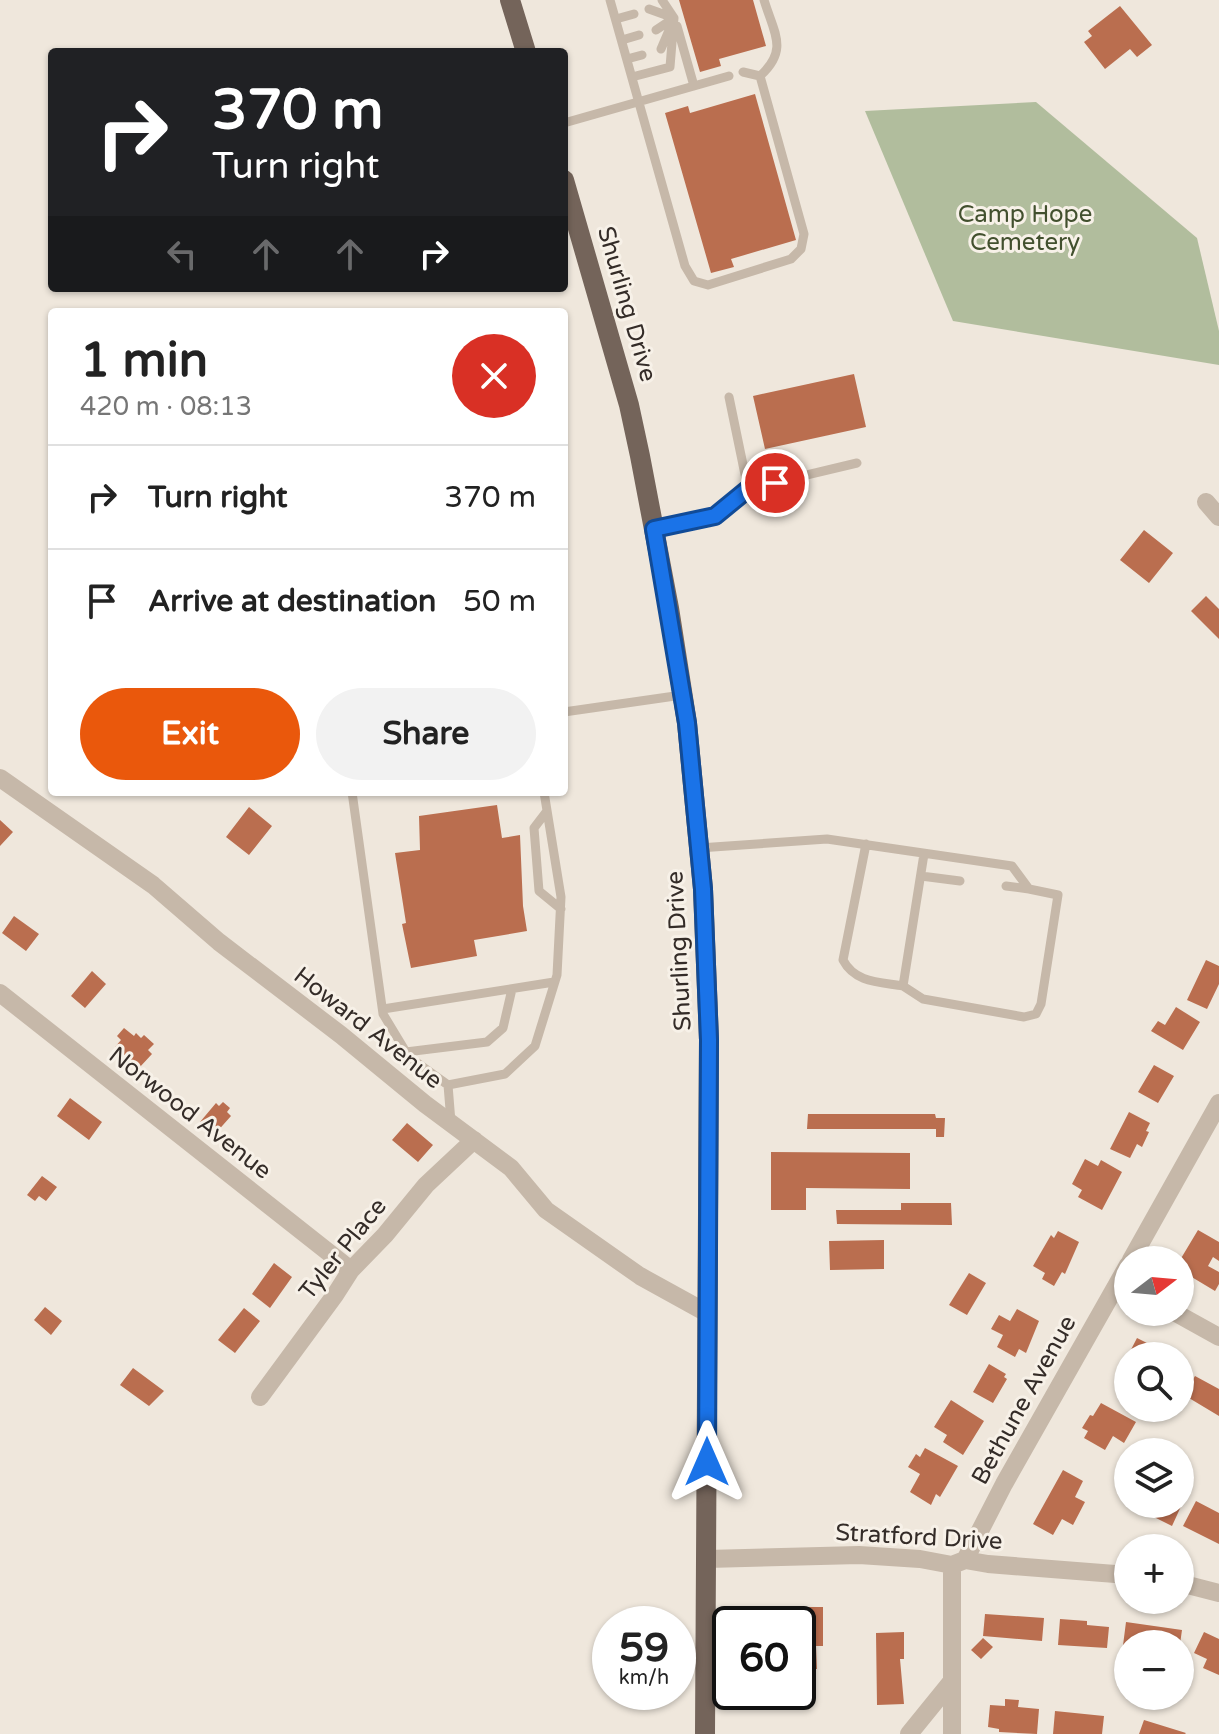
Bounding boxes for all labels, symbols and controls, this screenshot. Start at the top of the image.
text: 370 m [212,77,383,144]
icon: right [80,80,184,184]
text: Turn right [212,145,379,188]
park label: Camp Hope Cemetery [958,200,1092,257]
street label: Shurling Drive [591,223,663,385]
icon: left [160,232,204,276]
icon: ahead [244,232,288,276]
icon: ahead [328,232,372,276]
icon: right [412,232,456,276]
text: 1 min [80,332,208,390]
button: close [452,334,536,418]
text: 420 m · 08:13 [80,391,252,422]
pin [741,449,809,517]
icon: arrive [753,461,797,505]
icon: right [80,475,124,519]
text: Turn right [148,479,288,516]
text: 370 m [444,479,536,516]
icon: arrive [80,579,124,623]
text: Arrive at destination [148,583,436,620]
text: 50 m [463,583,536,620]
button: Exit [80,688,300,780]
button: Share [316,688,536,780]
street label: Shurling Drive [660,870,698,1032]
street label: Howard Avenue [288,961,448,1095]
street label: Norwood Avenue [103,1041,277,1185]
street label: Tyler Place [293,1192,393,1306]
north arrow [1114,1246,1194,1326]
map controls [1114,1246,1194,1710]
street label: Bethune Avenue [966,1310,1082,1490]
button: search [1114,1342,1194,1422]
position arrow [665,1420,749,1504]
button: layers [1114,1438,1194,1518]
street label: Stratford Drive [835,1518,1003,1556]
button: + [1114,1534,1194,1614]
speed limit sign: 60 [712,1606,816,1710]
text: 59 [619,1624,669,1672]
button: − [1114,1630,1194,1710]
text: km/h [619,1666,669,1690]

